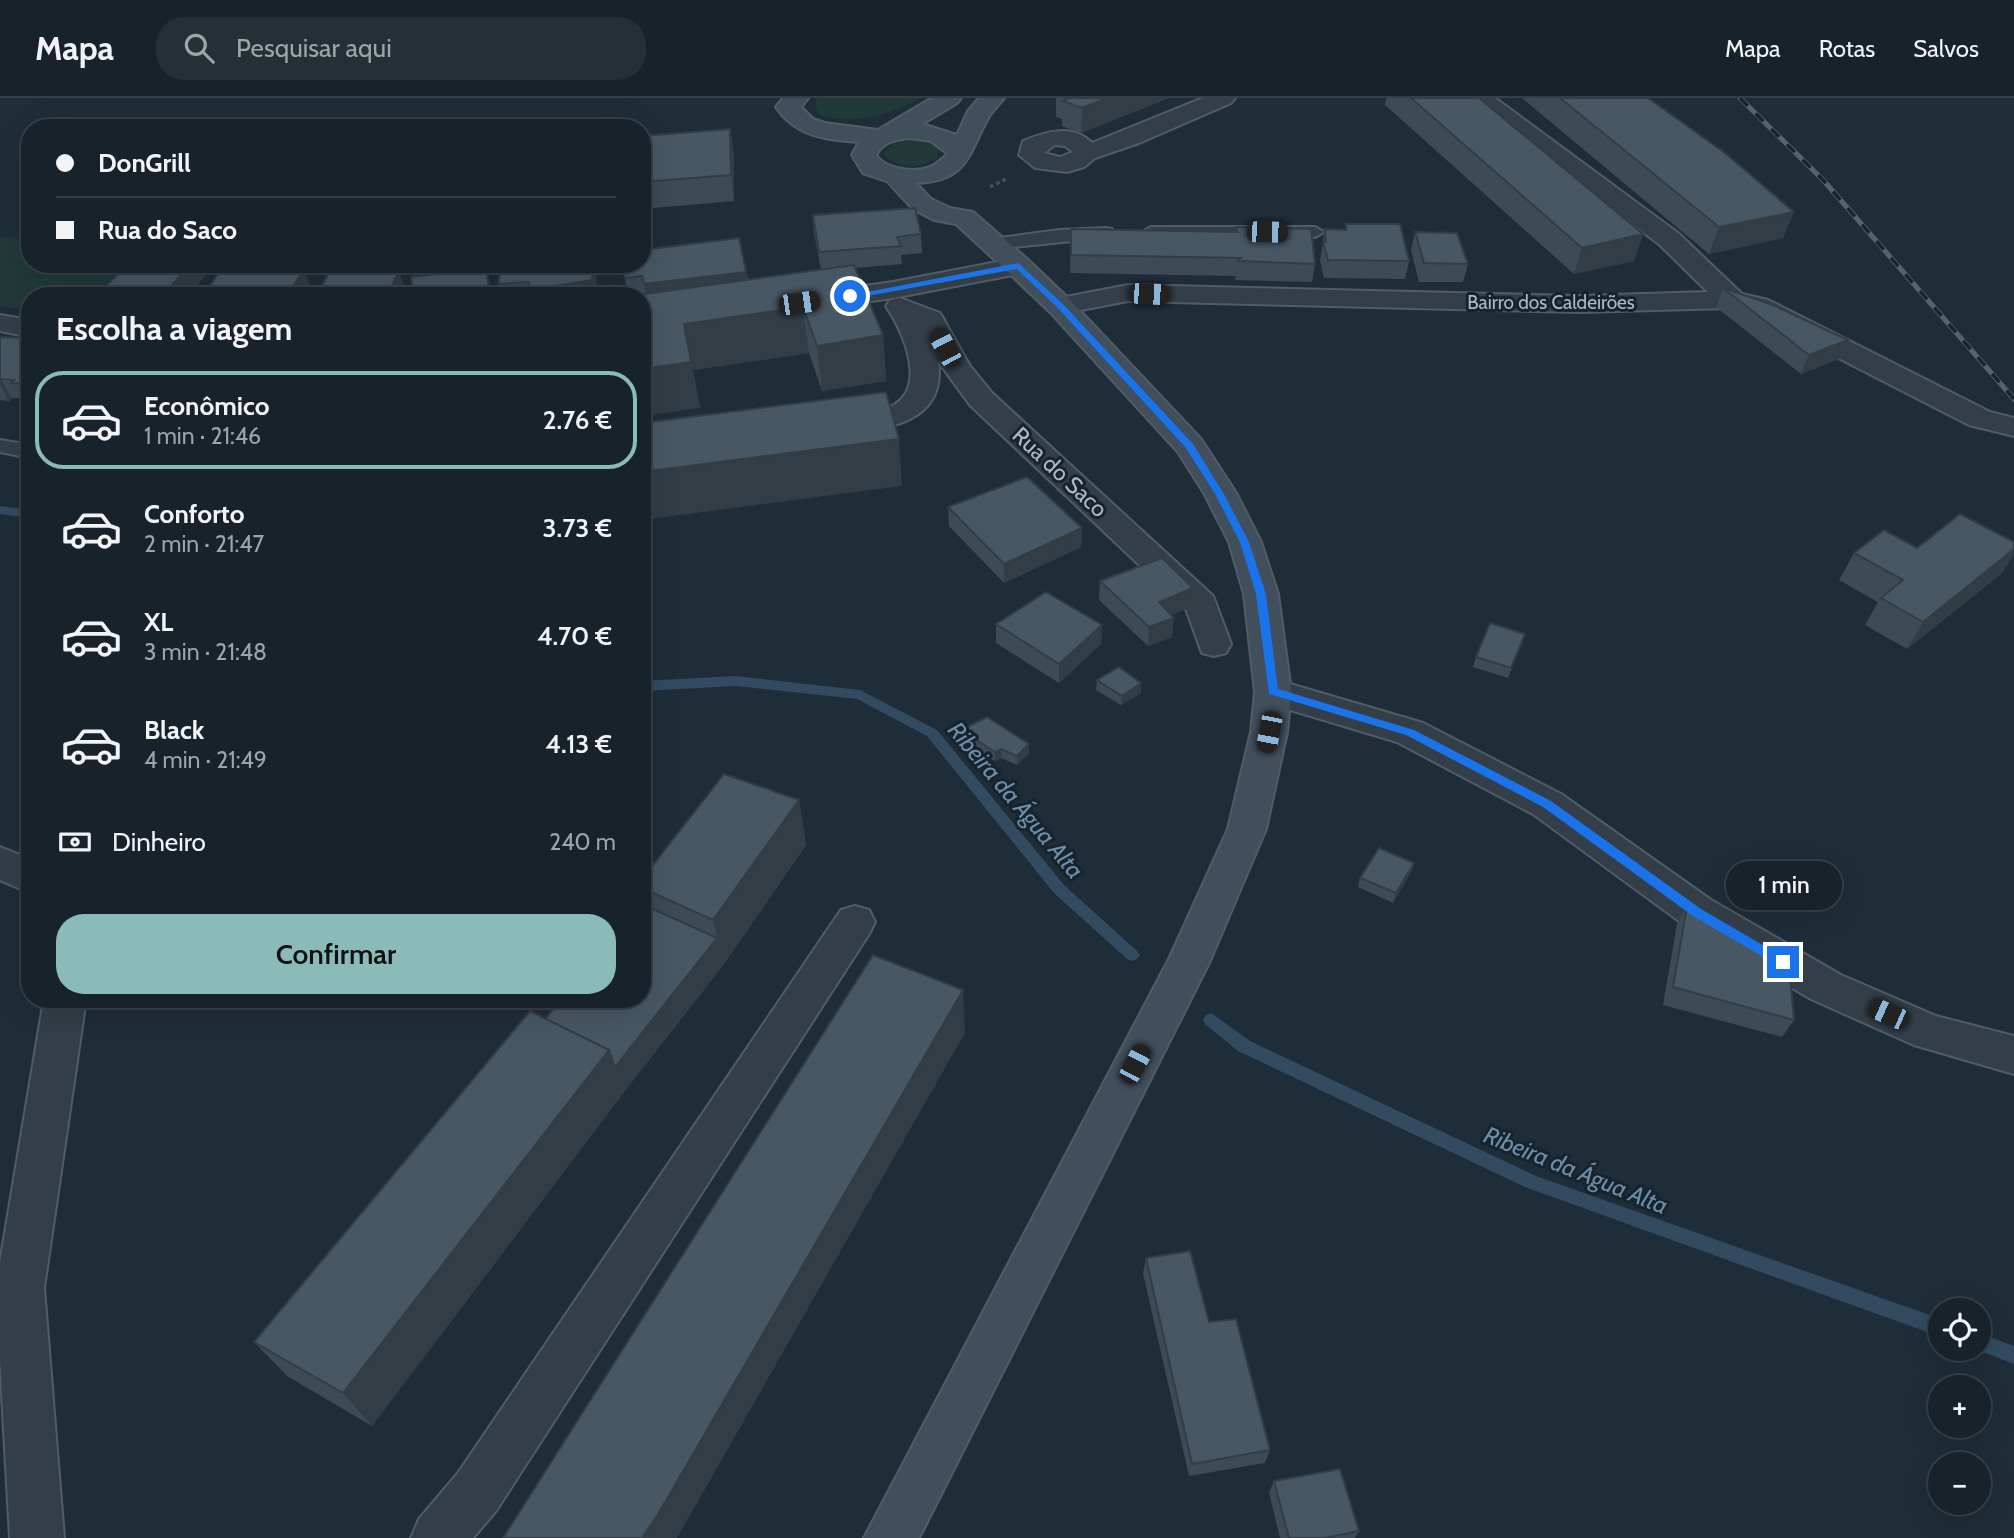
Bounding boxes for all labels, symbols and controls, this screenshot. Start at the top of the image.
search box [156,17,646,80]
text: Mapa [35,28,114,68]
icon: search [180,29,218,67]
text: Pesquisar aqui [236,32,392,64]
text: Mapa [1725,34,1781,63]
text: Rotas [1819,34,1875,63]
text: Salvos [1913,34,1979,63]
text: DonGrill [98,147,191,179]
text: Rua do Saco [98,214,237,246]
car [1246,221,1289,243]
route start [834,280,866,312]
car [1128,283,1171,305]
car [777,290,822,316]
street label: Bairro dos Caldeirões [1467,291,1635,314]
text: Escolha a viagem [56,309,292,348]
car [926,325,965,371]
icon: car [60,389,123,452]
text: Econômico [144,390,270,422]
text: 2.76 € [543,404,612,436]
street label: Rua do Saco [1007,421,1113,523]
text: 1 min · 21:46 [144,422,261,450]
icon: car [60,497,123,560]
text: Conforto [144,498,245,530]
text: 3.73 € [542,512,612,544]
text: 2 min · 21:47 [144,530,264,558]
icon: car [60,605,123,668]
text: XL [144,606,173,638]
text: 4.70 € [537,620,612,652]
text: 3 min · 21:48 [144,638,267,666]
car [1255,709,1284,755]
icon: car [60,713,123,776]
text: Black [144,714,204,746]
water label: Ribeira da Água Alta [942,715,1091,884]
text: 4.13 € [545,728,612,760]
text: 4 min · 21:49 [144,746,267,774]
icon: cash [56,823,94,861]
text: Dinheiro [112,826,206,858]
text: 240 m [549,828,616,856]
callout: 1 min [1725,860,1841,910]
text: 1 min [1758,871,1810,899]
button: Confirmar [56,914,616,994]
route end [1767,946,1799,978]
car [1865,996,1912,1032]
car [1116,1041,1155,1087]
water label: Ribeira da Água Alta [1480,1119,1673,1220]
map controls [1928,1298,1991,1515]
button: locate [1928,1298,1991,1361]
button: + [1928,1375,1991,1438]
button: − [1928,1452,1991,1515]

